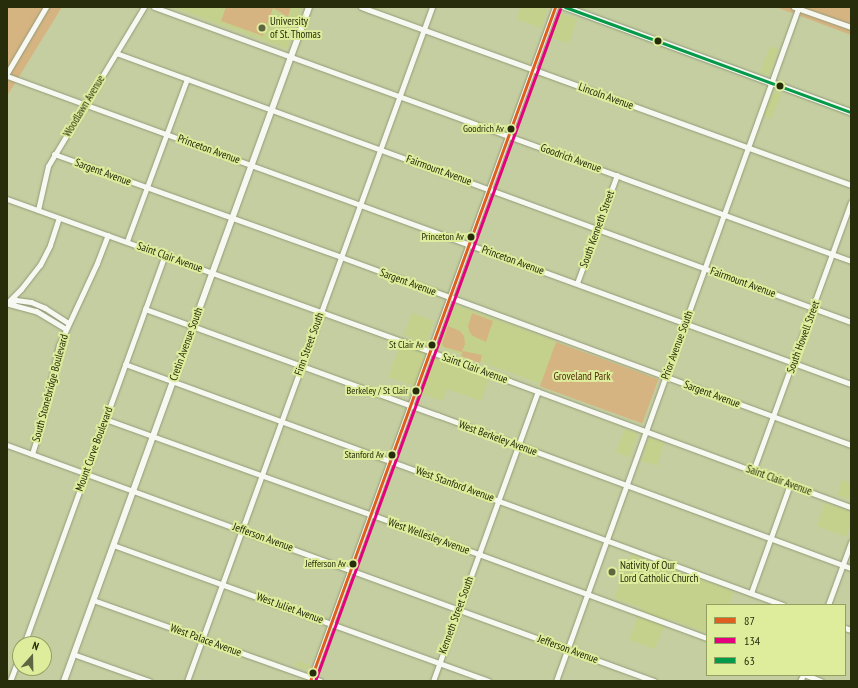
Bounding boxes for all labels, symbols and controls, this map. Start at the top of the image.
place label: University of St. Thomas [270,15,322,41]
marker: University of St. Thomas [257,23,267,33]
unlabelled marker [653,36,663,46]
street label: Woodlawn Avenue [60,73,108,139]
street label: Lincoln Avenue [577,80,635,112]
unlabelled marker [775,81,785,91]
place label: Goodrich Av [463,123,504,135]
marker: Goodrich Av [506,124,516,134]
street label: Princeton Avenue [176,132,242,166]
street label: Goodrich Avenue [539,141,603,175]
street label: Fairmount Avenue [404,152,474,188]
street label: Sargent Avenue [73,156,133,188]
street label: South Kenneth Street [577,189,617,269]
place label: Princeton Av [421,231,464,243]
marker: Princeton Av [466,232,476,242]
street label: Saint Clair Avenue [135,239,205,275]
street label: Princeton Avenue [480,243,546,277]
street label: Fairmount Avenue [708,264,778,300]
street label: Sargent Avenue [378,266,438,298]
street label: South Howell Street [784,299,822,375]
street label: Cretin Avenue South [167,305,205,383]
street label: Prior Avenue South [658,309,696,381]
street label: Finn Street South [291,311,327,377]
street label: South Stonebridge Boulevard [29,333,71,443]
place label: St Clair Av [389,339,424,351]
marker: St Clair Av [427,340,437,350]
street label: Saint Clair Avenue [440,350,510,386]
park label: Groveland Park [553,369,611,383]
street label: Sargent Avenue [682,378,742,410]
place label: Berkeley / St Clair [346,385,408,397]
marker: Berkeley / St Clair [411,386,421,396]
street label: Mount Curve Boulevard [73,405,115,493]
street label: West Berkeley Avenue [457,418,539,458]
place label: Stanford Av [344,449,384,461]
marker: Stanford Av [387,450,397,460]
street label: Saint Clair Avenue [744,462,814,498]
street label: West Stanford Avenue [414,464,496,504]
street label: West Wellesley Avenue [386,515,472,557]
street label: Jefferson Avenue [231,520,295,554]
place label: Jefferson Av [305,558,346,570]
marker: Jefferson Av [348,559,358,569]
place label: Nativity of Our Lord Catholic Church [620,559,698,585]
marker: Nativity of Our Lord Catholic Church [607,567,617,577]
street label: Kenneth Street South [436,575,476,655]
street label: West Juliet Avenue [255,590,325,626]
legend [706,604,846,676]
text: 87 [744,613,755,628]
street label: West Palace Avenue [168,621,244,659]
street label: Jefferson Avenue [536,632,600,666]
text: 134 [744,633,760,648]
north arrow [12,636,52,676]
text: N [31,638,41,653]
text: 63 [744,653,755,668]
unlabelled marker [308,668,318,678]

